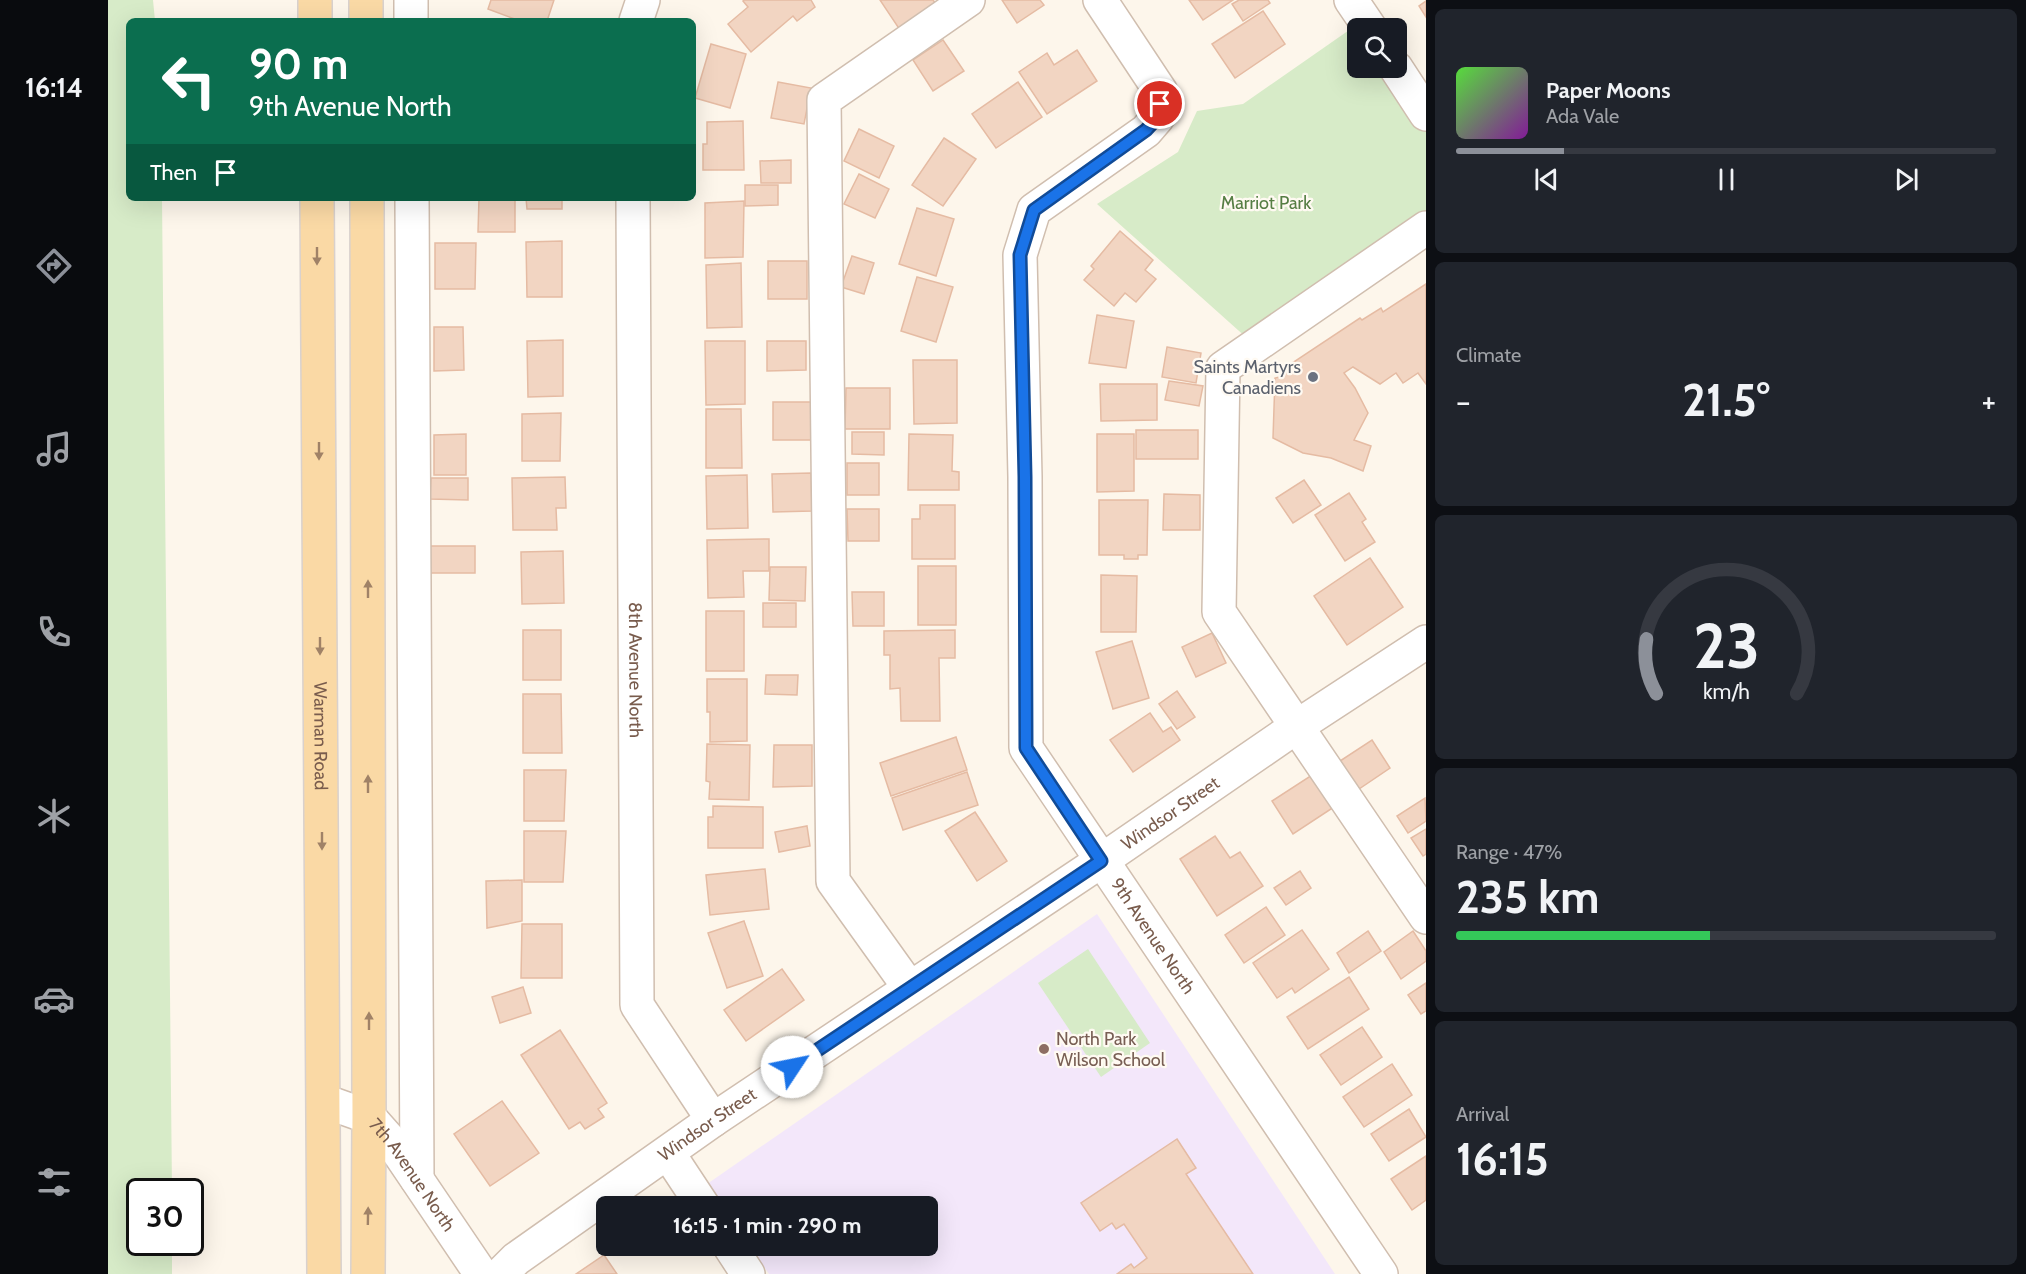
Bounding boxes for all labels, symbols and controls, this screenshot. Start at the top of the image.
map controls [1347,18,1407,78]
button: search [1347,18,1407,78]
text: 90 m [249,38,348,90]
icon: left [150,42,228,120]
text: 16:14 [25,71,83,104]
text: Paper Moons [1546,77,1670,104]
pin [1134,78,1185,129]
icon: arrive [1143,87,1176,120]
text: 9th Avenue North [249,90,452,123]
text: Ada Vale [1546,104,1619,128]
icon: arrive [209,156,242,189]
text: Then [150,159,197,186]
icon: previous [1530,163,1563,196]
icon: pause [1710,163,1743,196]
icon: next [1890,163,1923,196]
park label: Marriot Park [1221,192,1312,214]
icon: directions [33,245,75,287]
one-way arrow [312,247,322,266]
text: Climate [1456,343,1521,367]
place label: Saints Martyrs Canadiens [1193,356,1301,399]
marker: Saints Martyrs Canadiens [1306,370,1320,384]
text: 21.5° [1682,373,1770,427]
text: − [1456,381,1471,421]
text: + [1981,381,1996,421]
icon: music [33,428,75,470]
one-way arrow [314,442,324,461]
one-way arrow [363,579,373,598]
street label: 8th Avenue North [624,602,647,738]
text: 23 [1693,608,1759,684]
icon: phone [33,611,75,653]
one-way arrow [315,637,325,656]
text: km/h [1703,678,1749,704]
street label: Warman Road [309,682,332,790]
street label: Windsor Street [1117,772,1224,855]
one-way arrow [363,774,373,793]
icon: climate [33,795,75,837]
one-way arrow [317,832,326,851]
text: Range · 47% [1456,840,1562,864]
text: 235 km [1456,870,1599,924]
street label: 9th Avenue North [1106,874,1200,998]
icon: car [33,978,75,1020]
one-way arrow [364,1011,374,1030]
place label: North Park Wilson School [1056,1028,1166,1071]
position arrow [760,1035,824,1099]
marker: North Park Wilson School [1037,1042,1051,1056]
street label: Windsor Street [654,1083,761,1166]
text: Arrival [1456,1102,1509,1126]
street label: 7th Avenue North [364,1114,460,1236]
text: 16:15 [1456,1132,1549,1186]
icon: filters [33,1161,75,1203]
speed limit sign: 30 [126,1178,204,1256]
one-way arrow [363,1206,373,1225]
text: 16:15 · 1 min · 290 m [673,1212,861,1239]

